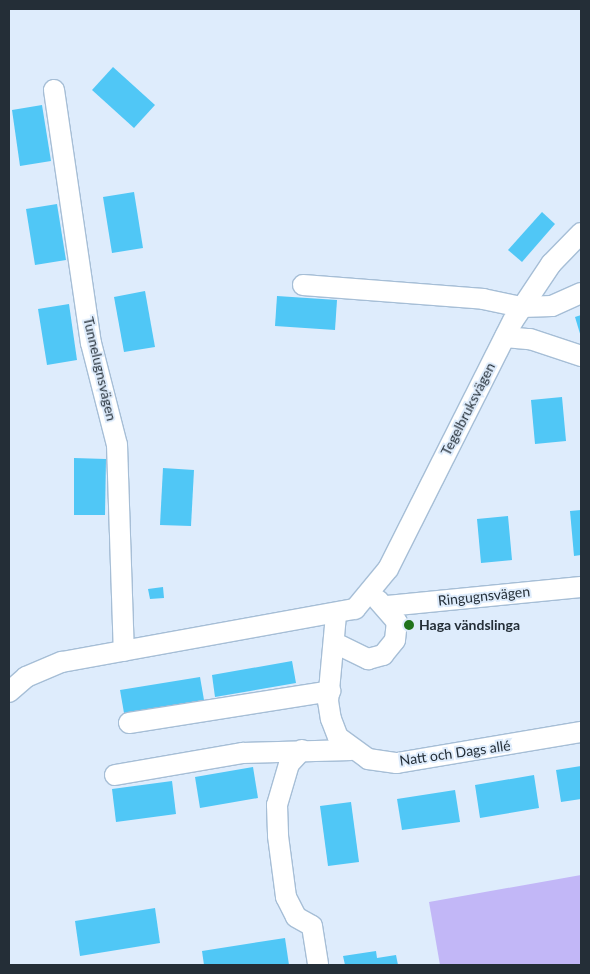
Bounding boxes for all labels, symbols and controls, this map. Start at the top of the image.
street label: Tunnelugnsvägen [80,315,120,423]
street label: Tegelbruksvägen [437,360,499,458]
street label: Ringugnsvägen [437,583,531,609]
place label: Haga vändslinga [419,617,520,633]
marker: Haga vändslinga [403,619,415,631]
street label: Natt och Dags allé [398,737,512,769]

